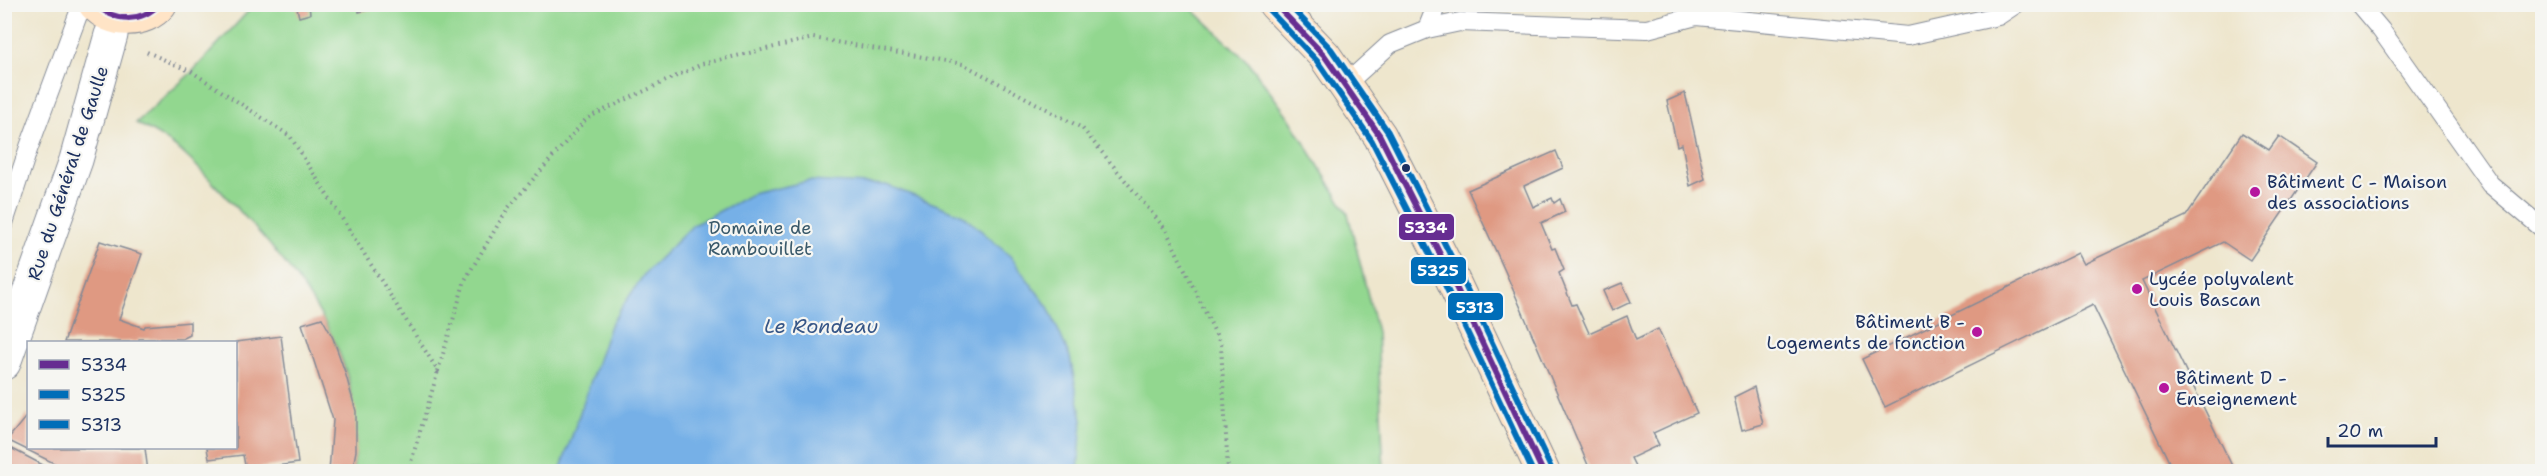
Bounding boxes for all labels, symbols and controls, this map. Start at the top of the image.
street label: Rue du Général de Gaulle [22,63,114,283]
unlabelled marker [1400,162,1412,174]
place label: Bâtiment C - Maison des associations [2267,170,2447,215]
marker: Bâtiment C - Maison des associations [2248,185,2262,199]
line badge: 5334 [1398,213,1455,241]
park label: Domaine de Rambouillet [708,216,812,261]
text: 5334 [1405,217,1447,238]
line badge: 5325 [1410,256,1467,285]
text: 5325 [1417,260,1459,281]
place label: Lycée polyvalent Louis Bascan [2149,267,2294,312]
marker: Lycée polyvalent Louis Bascan [2130,282,2144,296]
line badge: 5313 [1447,292,1504,321]
text: 5313 [1456,297,1494,318]
place label: Bâtiment B - Logements de fonction [1767,310,1965,355]
water label: Le Rondeau [764,313,878,339]
marker: Bâtiment B - Logements de fonction [1970,325,1984,339]
legend [27,341,237,449]
text: 5334 [81,353,127,377]
place label: Bâtiment D - Enseignement [2176,366,2297,411]
marker: Bâtiment D - Enseignement [2157,381,2171,395]
text: 5325 [81,383,126,407]
scale bar [2328,410,2436,448]
text: 5313 [81,413,122,437]
text: 20 m [2337,419,2383,443]

